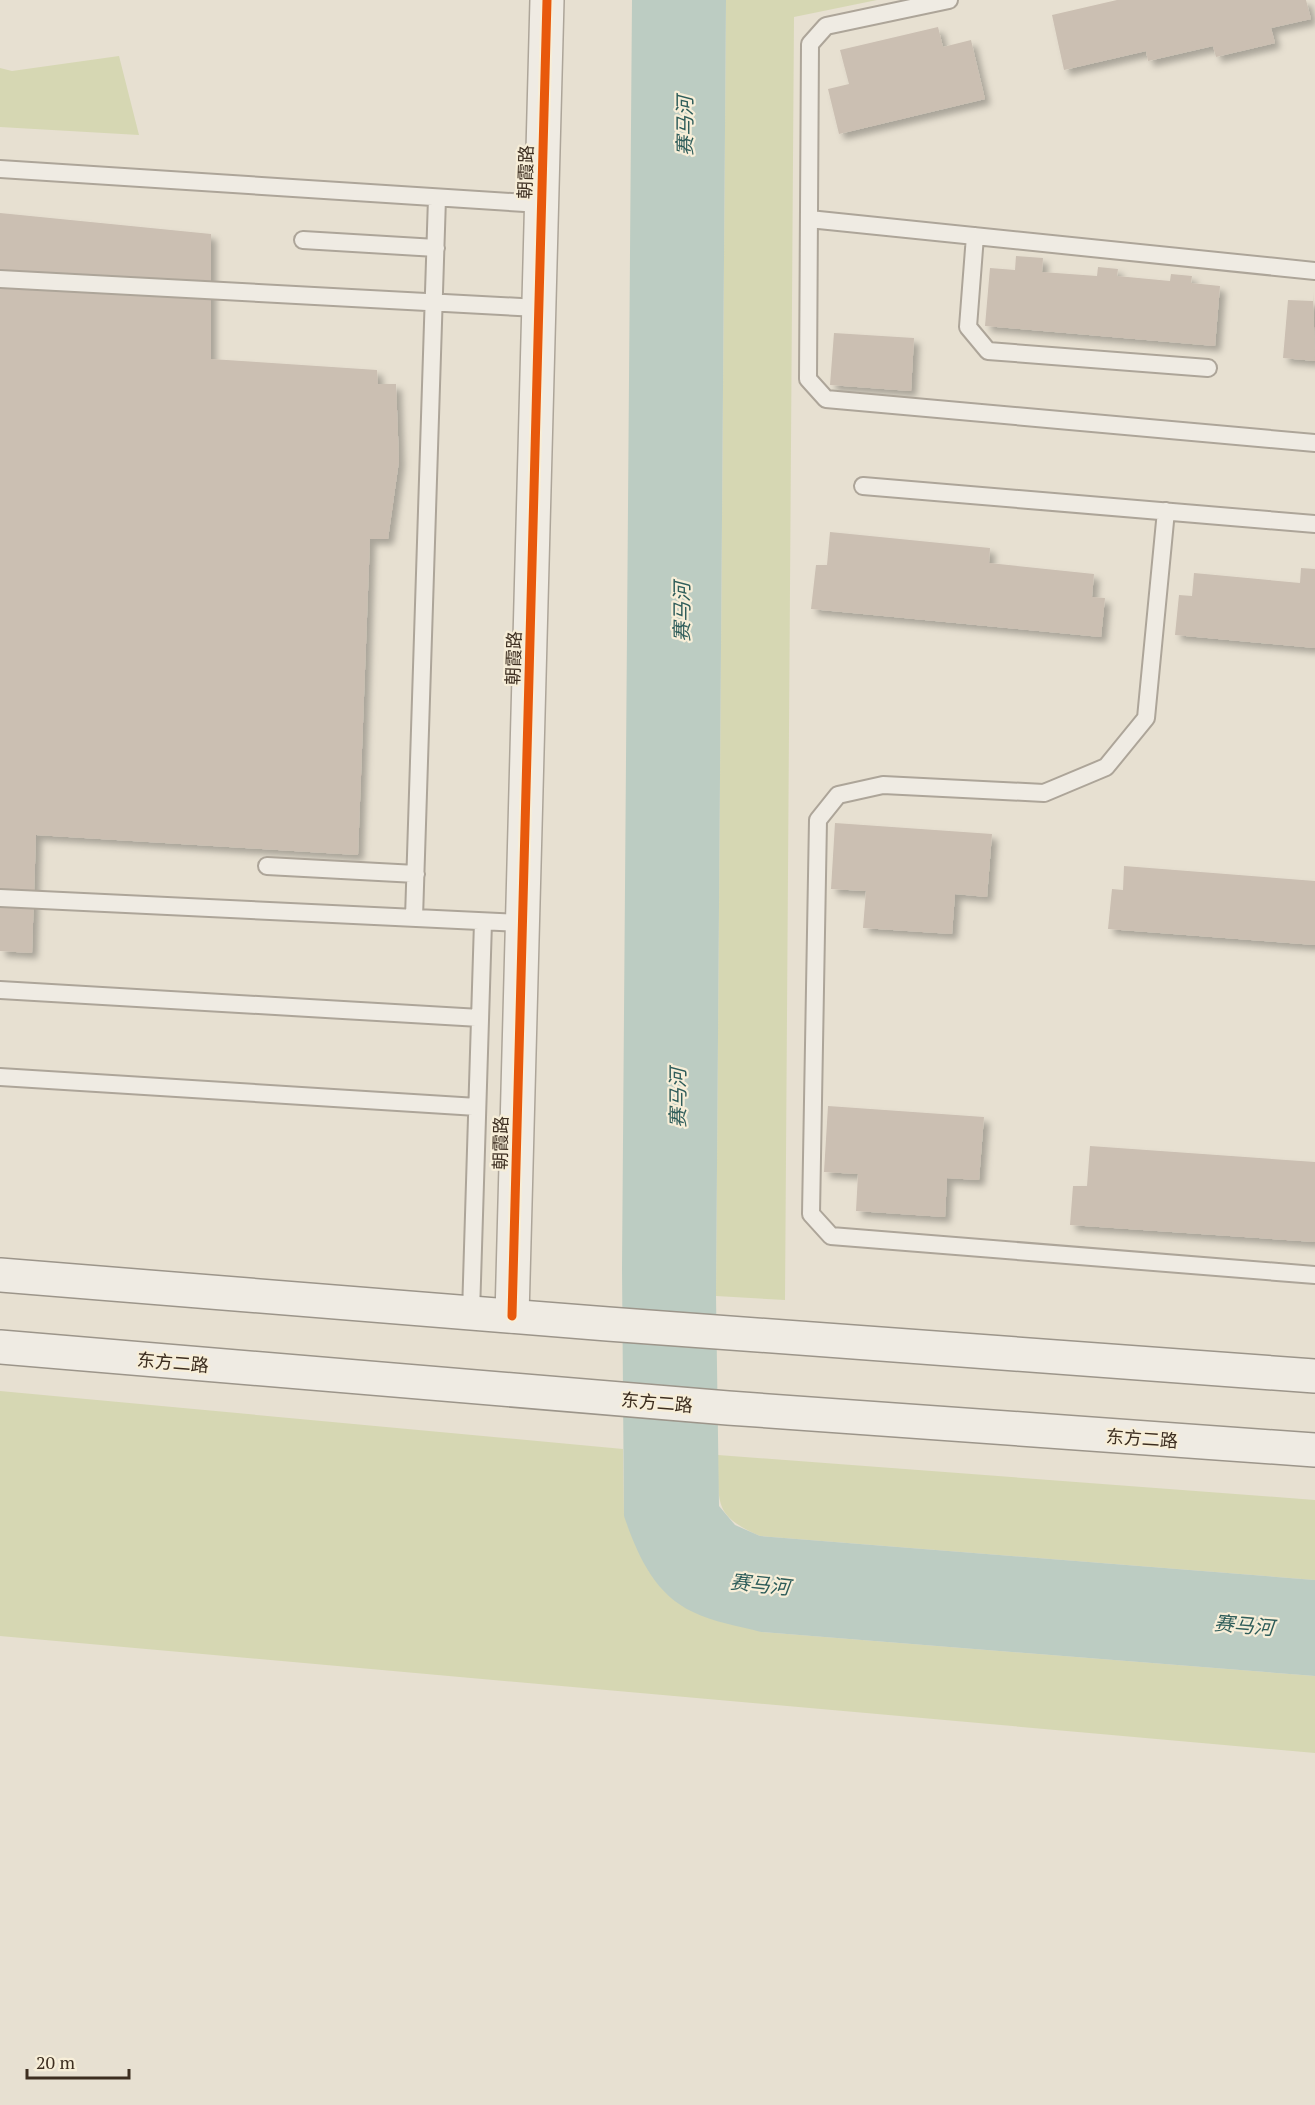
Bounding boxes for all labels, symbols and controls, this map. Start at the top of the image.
water label: 赛马河 [671,92,698,156]
street label: 朝霞路 [512,145,538,199]
water label: 赛马河 [668,578,695,642]
street label: 朝霞路 [500,631,526,685]
water label: 赛马河 [664,1064,691,1128]
street label: 朝霞路 [488,1116,512,1170]
street label: 东方二路 [136,1347,210,1377]
street label: 东方二路 [620,1387,694,1417]
street label: 东方二路 [1105,1424,1179,1452]
water label: 赛马河 [729,1567,795,1601]
water label: 赛马河 [1213,1609,1279,1641]
scale bar [27,2042,129,2080]
text: 20 m [36,2050,76,2074]

